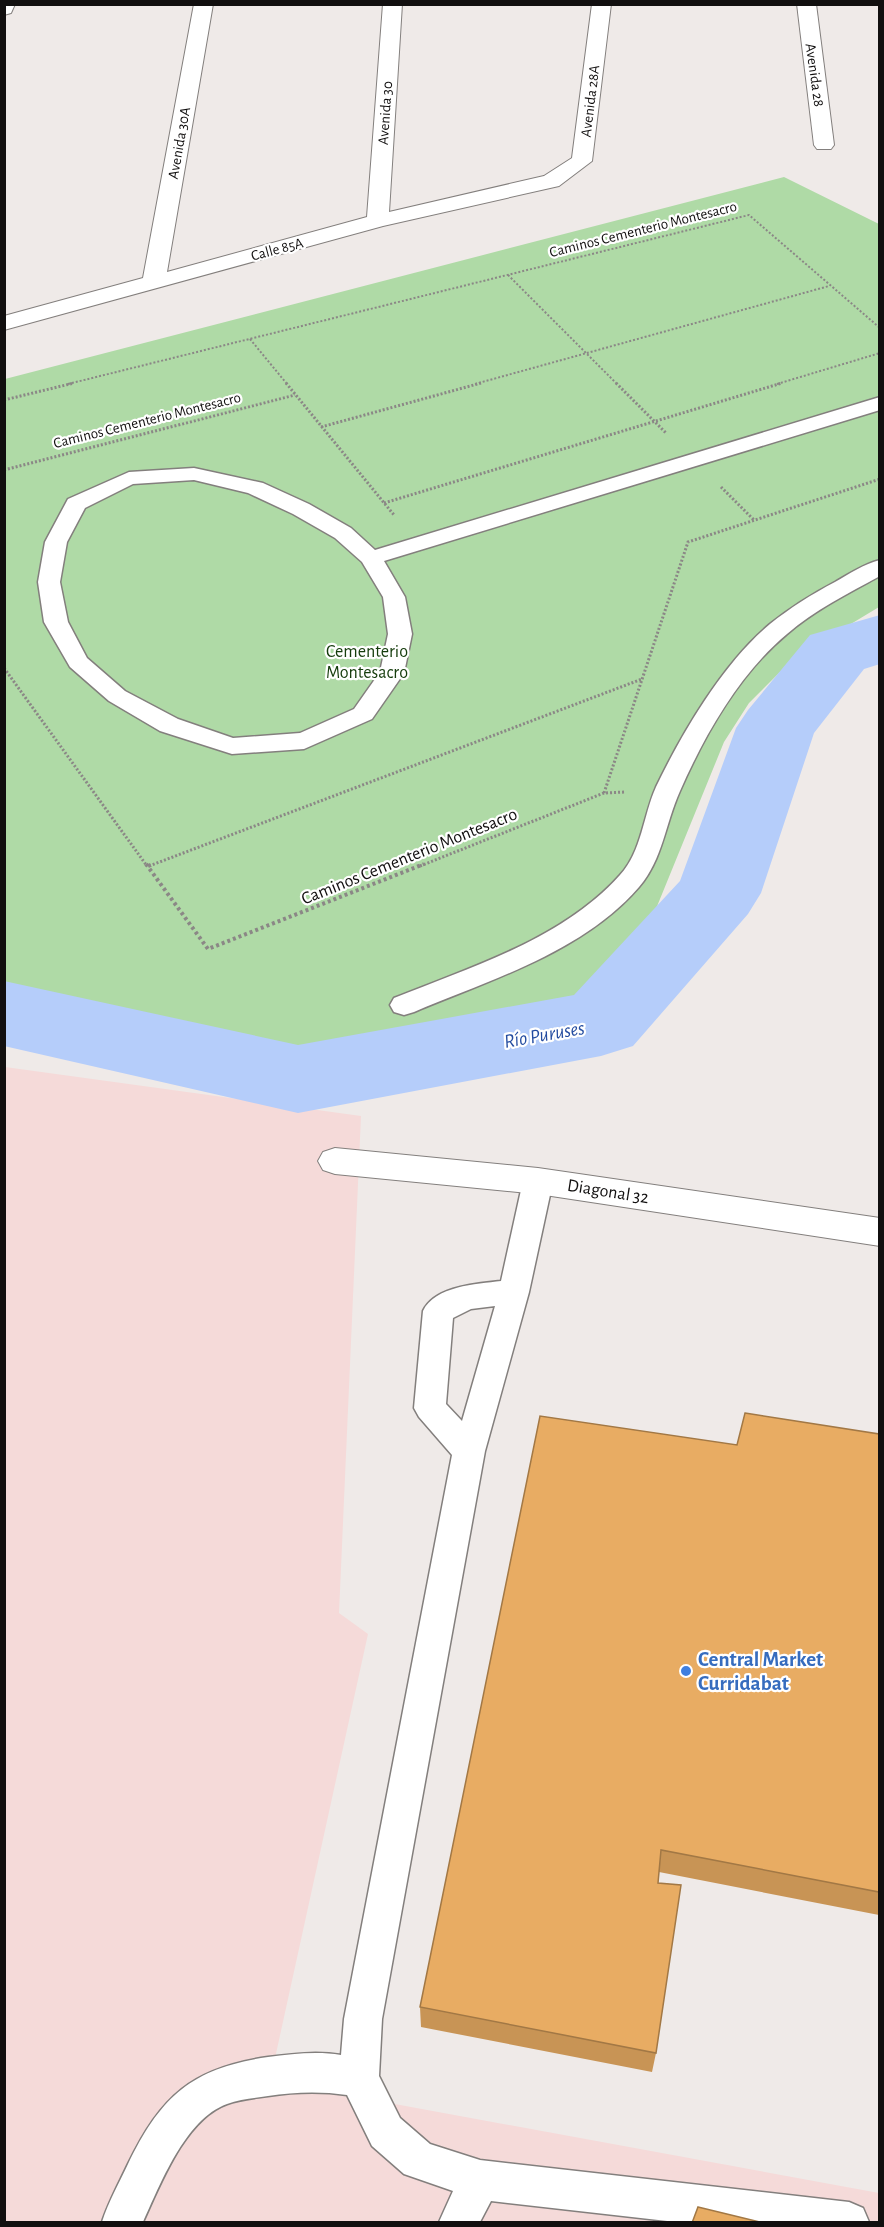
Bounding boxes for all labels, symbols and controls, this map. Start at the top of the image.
street label: Avenida 28 [803,42,826,108]
street label: Avenida 28A [579,64,602,138]
street label: Avenida 30 [376,80,395,146]
street label: Avenida 30A [166,106,193,180]
street label: Caminos Cementerio Montesacro [548,199,738,260]
street label: Calle 85A [249,235,305,264]
street label: Caminos Cementerio Montesacro [52,390,242,451]
park label: Cementerio Montesacro [326,643,408,682]
street label: Caminos Cementerio Montesacro [299,805,520,909]
water label: Río Puruses [502,1018,587,1052]
street label: Diagonal 32 [566,1177,650,1207]
place label: Central Market Curridabat [698,1649,823,1694]
marker: Central Market Curridabat [679,1664,693,1678]

